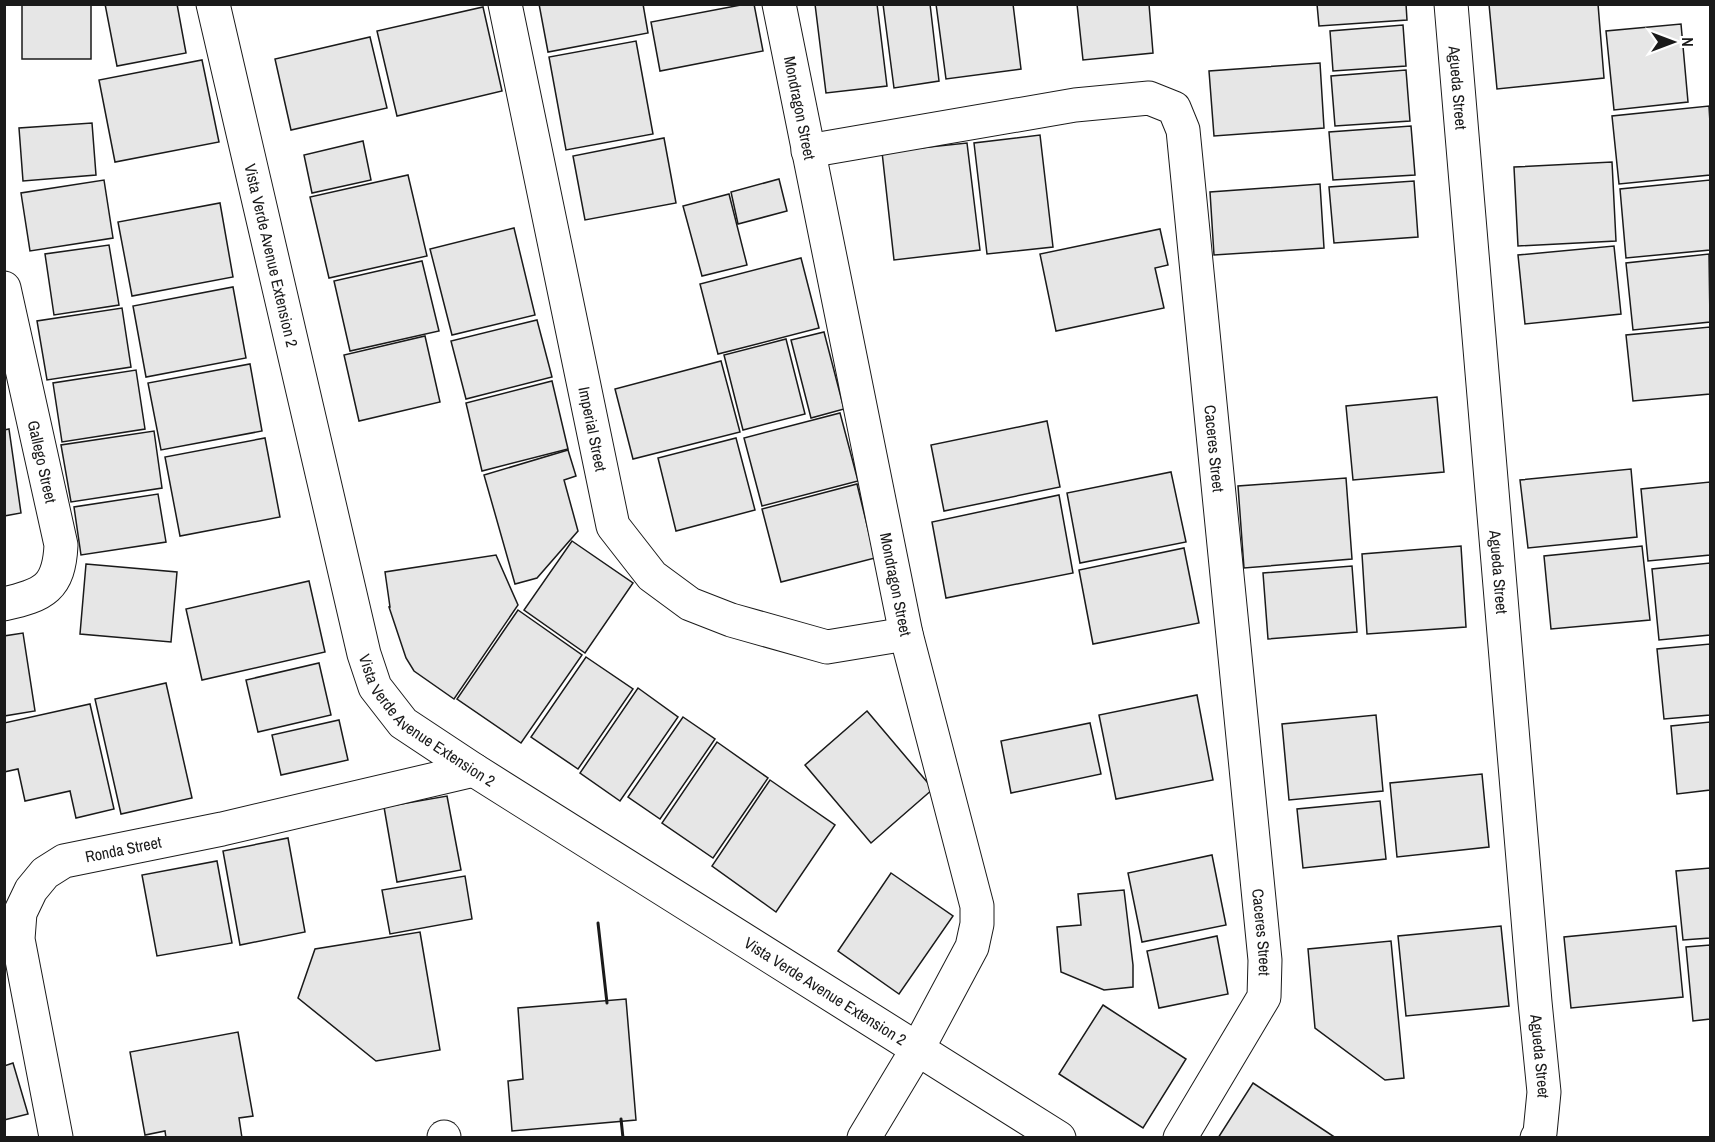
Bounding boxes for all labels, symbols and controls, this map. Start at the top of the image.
north arrow [1643,12,1703,72]
text: N [1677,37,1699,47]
street label: Agueda Street [1443,44,1473,131]
street label: Mondragon Street [779,54,821,162]
street label: Vista Verde Avenue Extension 2 [239,161,303,349]
street label: Imperial Street [573,385,612,474]
street label: Caceres Street [1199,404,1230,493]
street label: Gallego Street [23,418,62,505]
street label: Agueda Street [1484,528,1513,615]
street label: Mondragon Street [875,531,917,639]
street label: Vista Verde Avenue Extension 2 [354,651,499,792]
street label: Ronda Street [83,830,164,867]
street label: Caceres Street [1247,887,1276,976]
street label: Vista Verde Avenue Extension 2 [740,932,911,1050]
street label: Agueda Street [1525,1012,1555,1099]

